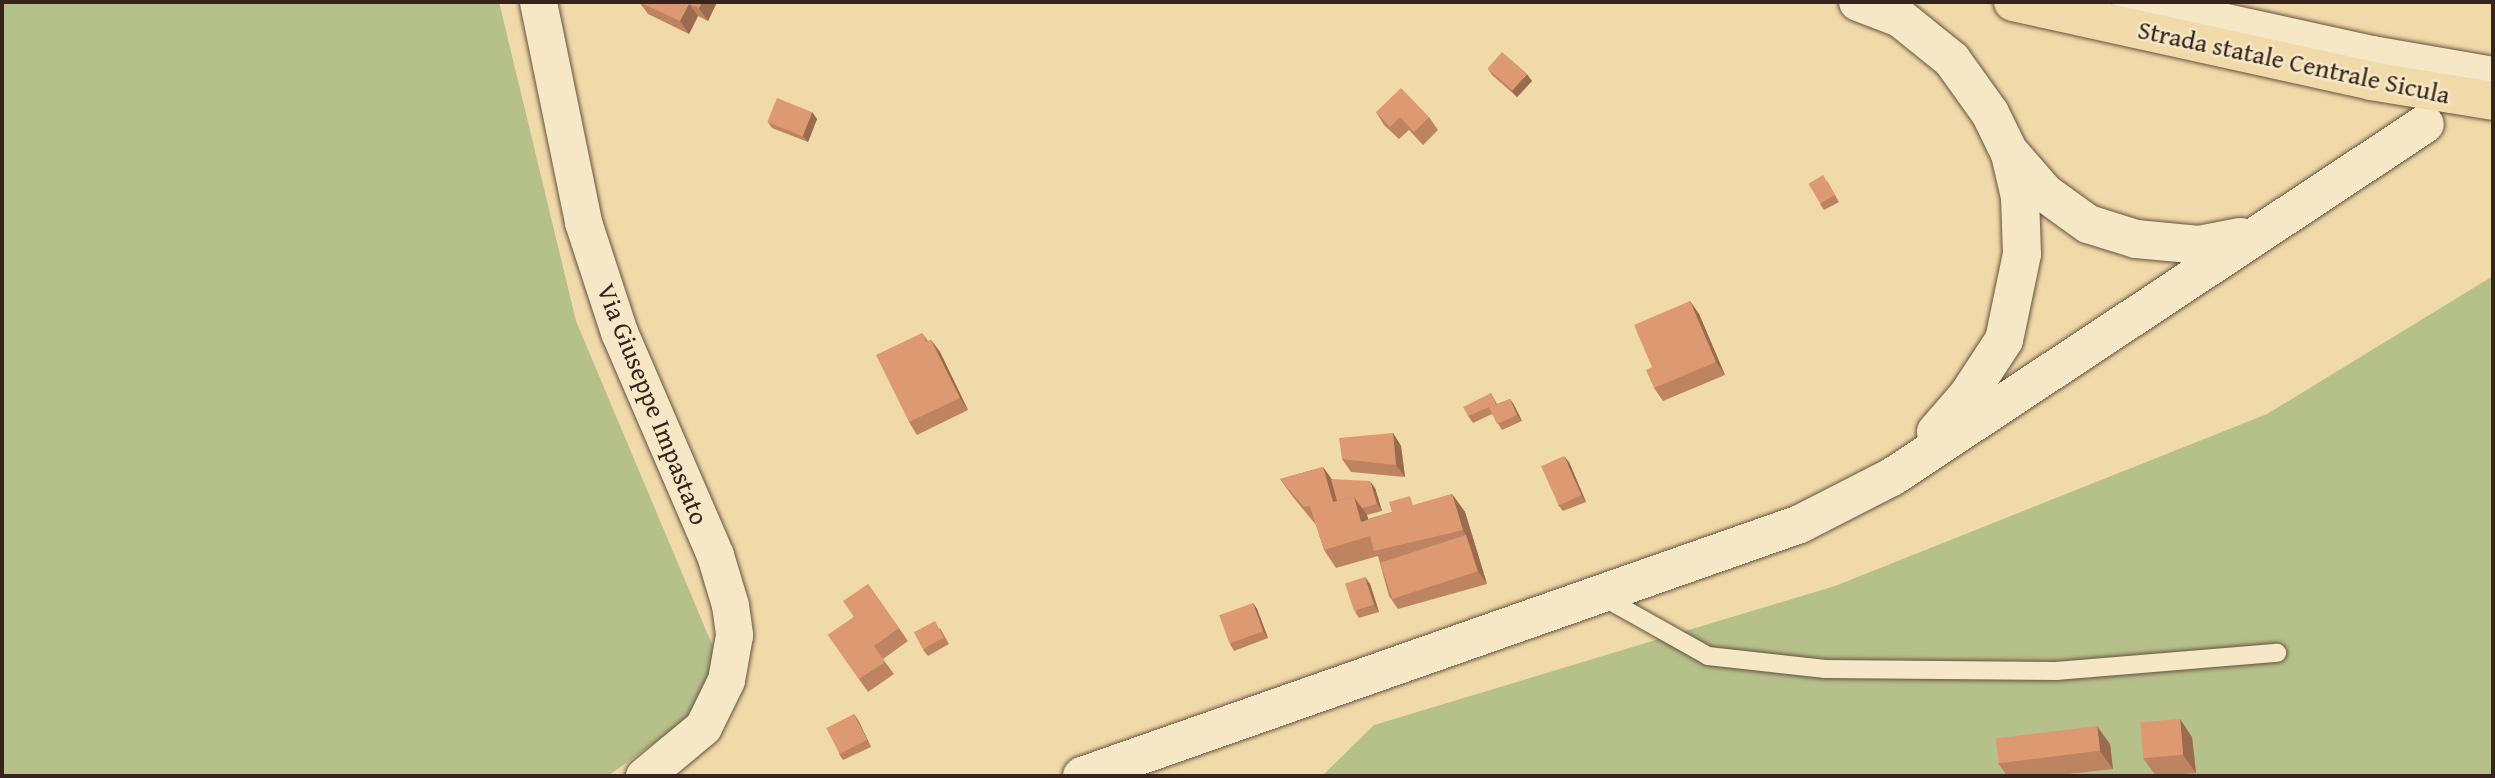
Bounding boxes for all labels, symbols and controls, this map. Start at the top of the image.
street label: Strada statale Centrale Sicula [2135,14,2453,110]
street label: Via Giuseppe Impastato [590,279,716,529]

